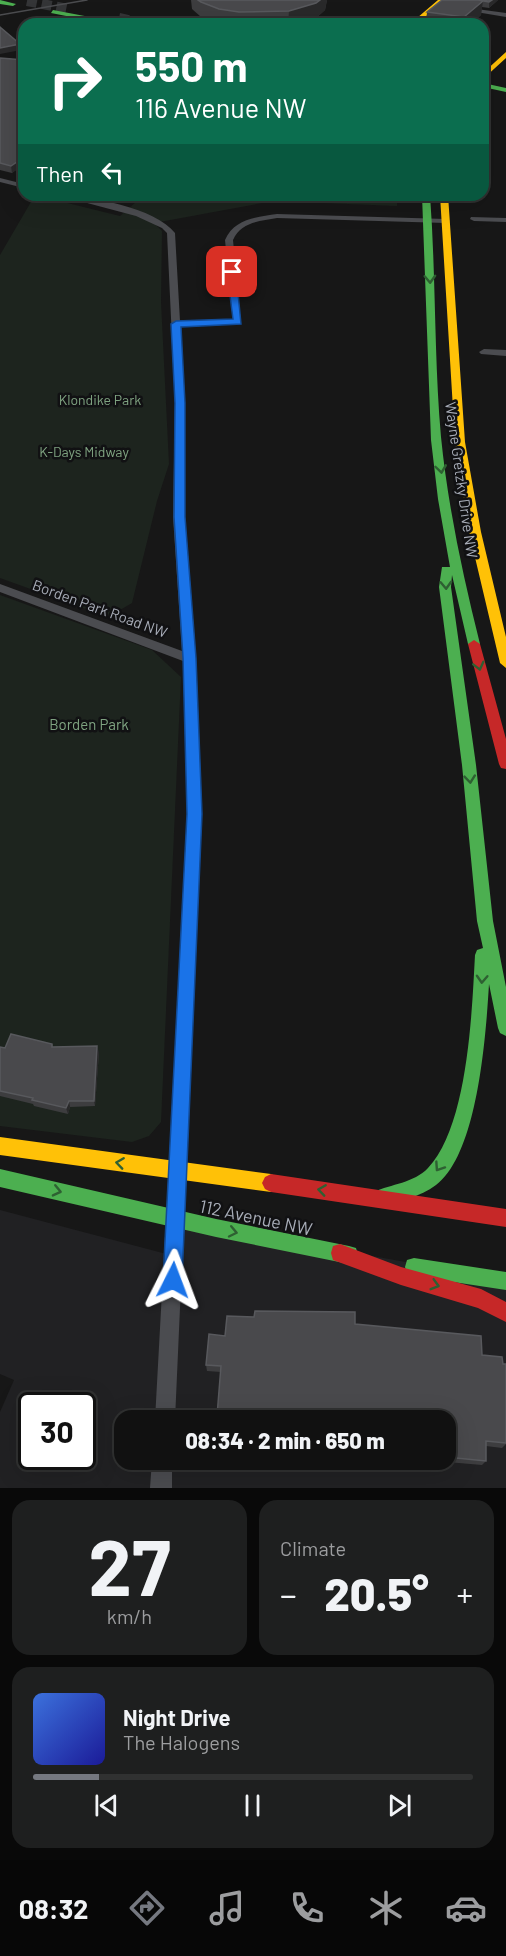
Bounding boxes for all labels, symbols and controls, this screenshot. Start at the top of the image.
text: 550 m [135,40,248,90]
icon: right [36,42,114,120]
text: 116 Avenue NW [135,91,306,123]
icon: left [96,156,129,189]
text: Then [36,160,84,186]
pin [206,246,257,297]
icon: arrive [215,255,248,288]
one-way arrow [423,274,436,283]
park label: Klondike Park [59,391,141,408]
street label: Wayne Gretzky Drive NW [442,401,482,559]
park label: K-Days Midway [39,443,129,460]
one-way arrow [434,465,446,474]
street label: Borden Park Road NW [30,575,170,641]
one-way arrow [440,581,452,590]
one-way arrow [472,661,485,671]
park label: Borden Park [49,715,129,733]
one-way arrow [463,774,476,783]
one-way arrow [475,975,488,984]
one-way arrow [116,1157,125,1169]
one-way arrow [434,1161,446,1171]
one-way arrow [52,1184,62,1197]
one-way arrow [317,1184,326,1196]
street label: 112 Avenue NW [198,1194,315,1240]
one-way arrow [228,1224,238,1237]
position arrow [141,1248,205,1312]
one-way arrow [429,1278,440,1290]
speed limit sign: 30 [18,1392,96,1470]
text: 08:34 · 2 min · 650 m [185,1427,385,1453]
text: 27 [88,1518,171,1612]
text: Climate [280,1536,346,1560]
text: 20.5° [324,1566,429,1620]
text: − [280,1574,297,1614]
text: + [457,1574,473,1614]
text: km/h [107,1604,152,1628]
text: Night Drive [123,1704,231,1730]
text: The Halogens [123,1730,240,1754]
icon: previous [90,1789,123,1822]
icon: pause [236,1789,269,1822]
icon: next [383,1789,416,1822]
icon: directions [126,1887,168,1929]
icon: music [206,1887,248,1929]
icon: phone [286,1887,328,1929]
icon: climate [365,1887,407,1929]
icon: car [445,1887,487,1929]
text: 08:32 [19,1892,88,1924]

